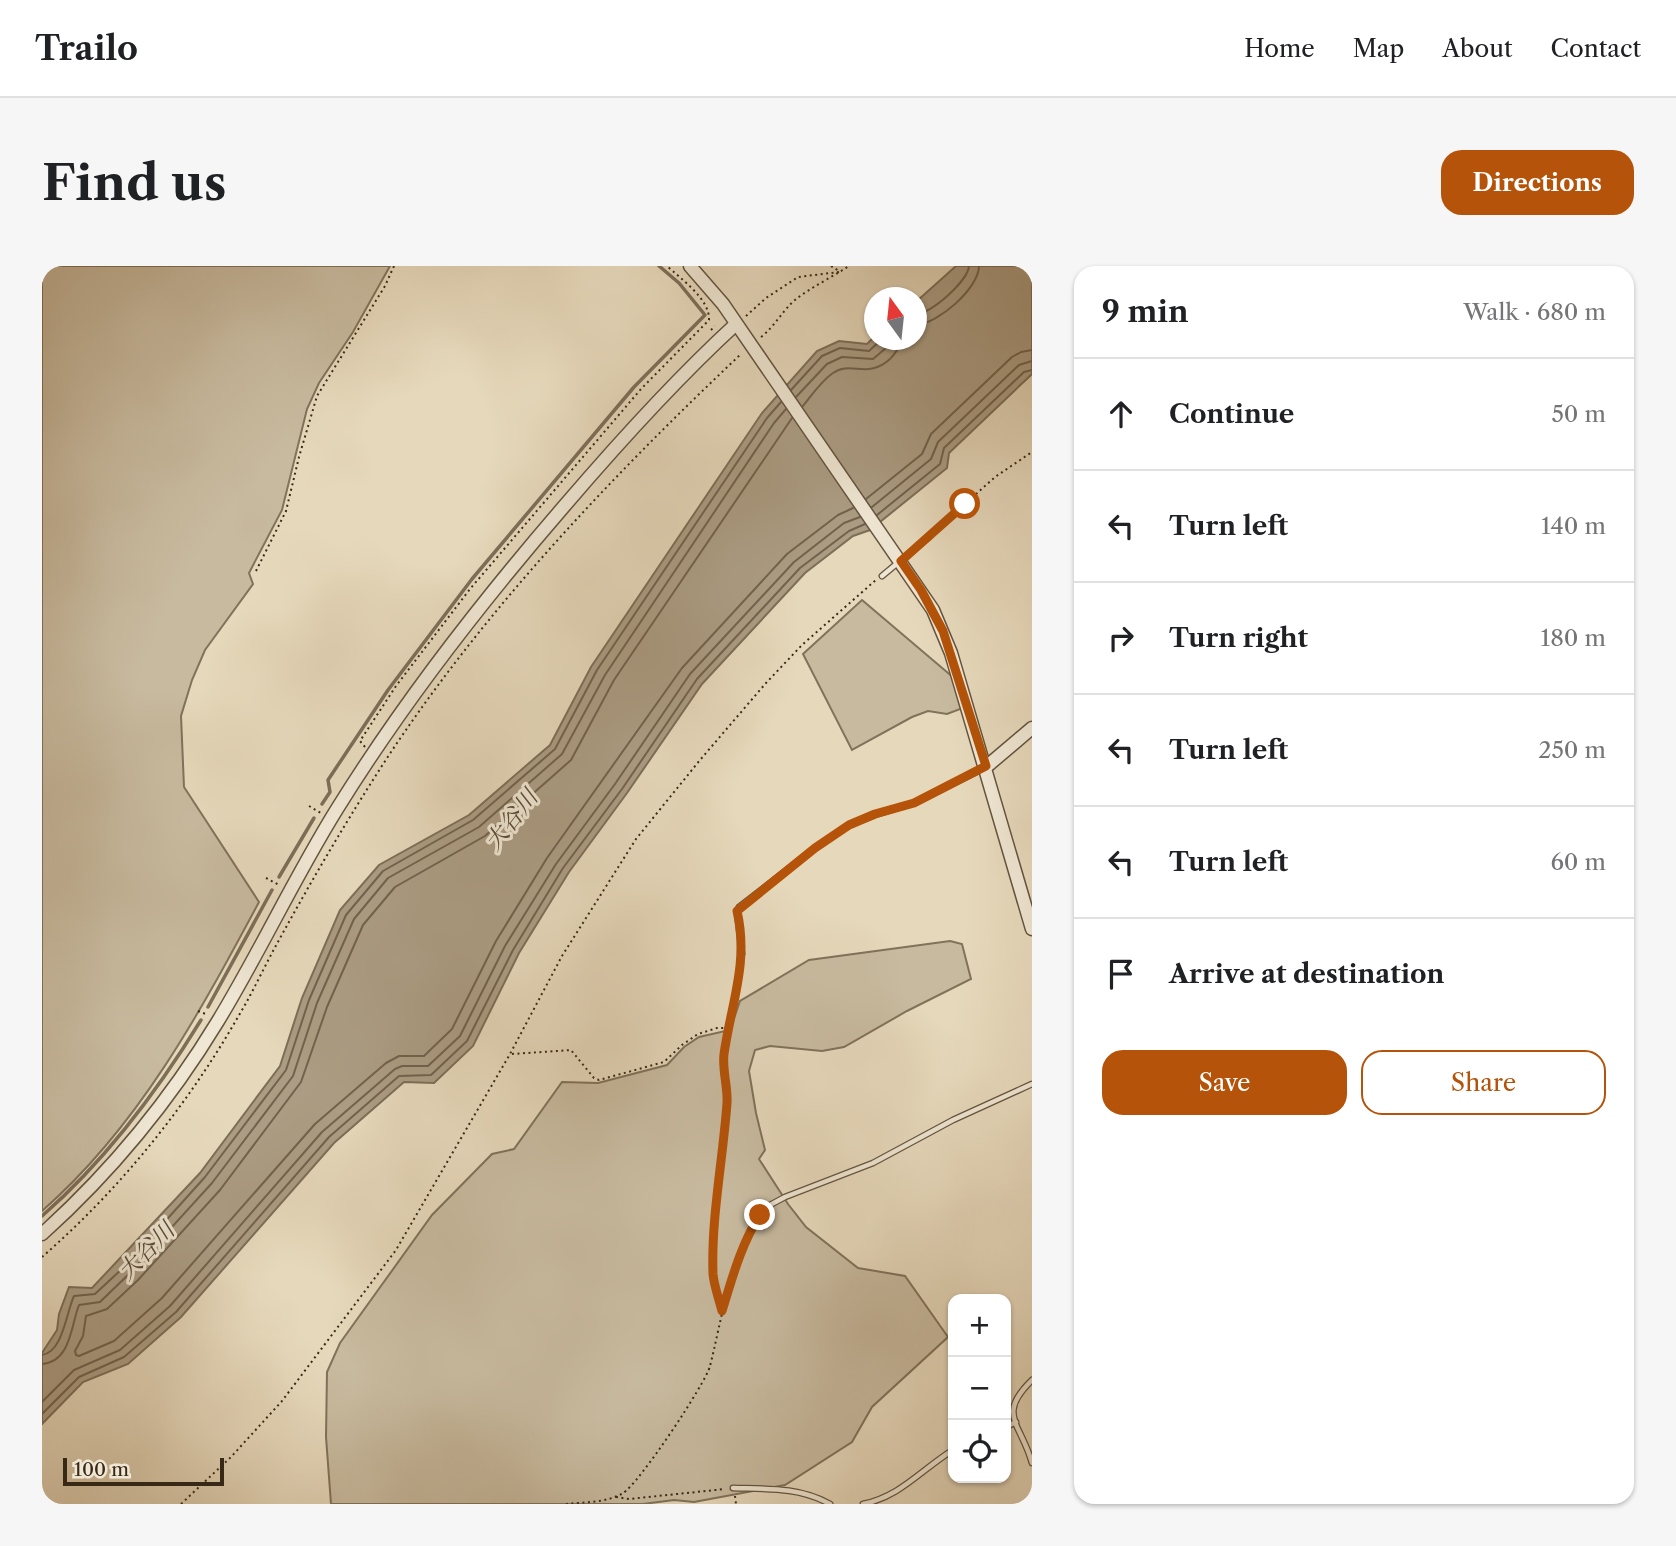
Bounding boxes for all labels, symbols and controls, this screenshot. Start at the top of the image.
text: Trailo [35,28,138,69]
text: Home [1244,34,1315,63]
text: Map [1353,34,1404,63]
text: About [1442,34,1513,63]
text: Contact [1551,34,1641,63]
button: Directions [1441,150,1634,215]
text: Find us [42,152,226,213]
north arrow [864,287,927,350]
text: 9 min [1102,293,1189,330]
text: Walk · 680 m [1463,298,1606,326]
icon: ahead [1102,395,1140,433]
text: Continue [1169,398,1294,430]
text: 50 m [1551,400,1606,428]
route start [949,488,980,519]
icon: left [1102,507,1140,545]
text: Turn left [1169,510,1288,542]
text: 140 m [1541,512,1606,540]
icon: right [1102,619,1140,657]
text: Turn right [1169,622,1308,654]
text: 180 m [1541,624,1606,652]
icon: left [1102,731,1140,769]
text: Turn left [1169,734,1288,766]
text: 250 m [1538,736,1606,764]
water label: 大谷川 [479,782,545,856]
icon: left [1102,843,1140,881]
text: Turn left [1169,846,1288,878]
text: 60 m [1550,848,1606,876]
icon: arrive [1102,955,1140,993]
text: Arrive at destination [1169,958,1444,990]
button: Save [1102,1050,1347,1115]
button: Share [1361,1050,1606,1115]
route end [744,1199,775,1230]
water label: 大谷川 [112,1214,182,1286]
map controls [948,1294,1011,1483]
button: + [948,1294,1011,1357]
button: − [948,1357,1011,1420]
button: locate [948,1420,1011,1483]
scale bar [63,1455,224,1487]
text: 100 m [74,1458,129,1481]

